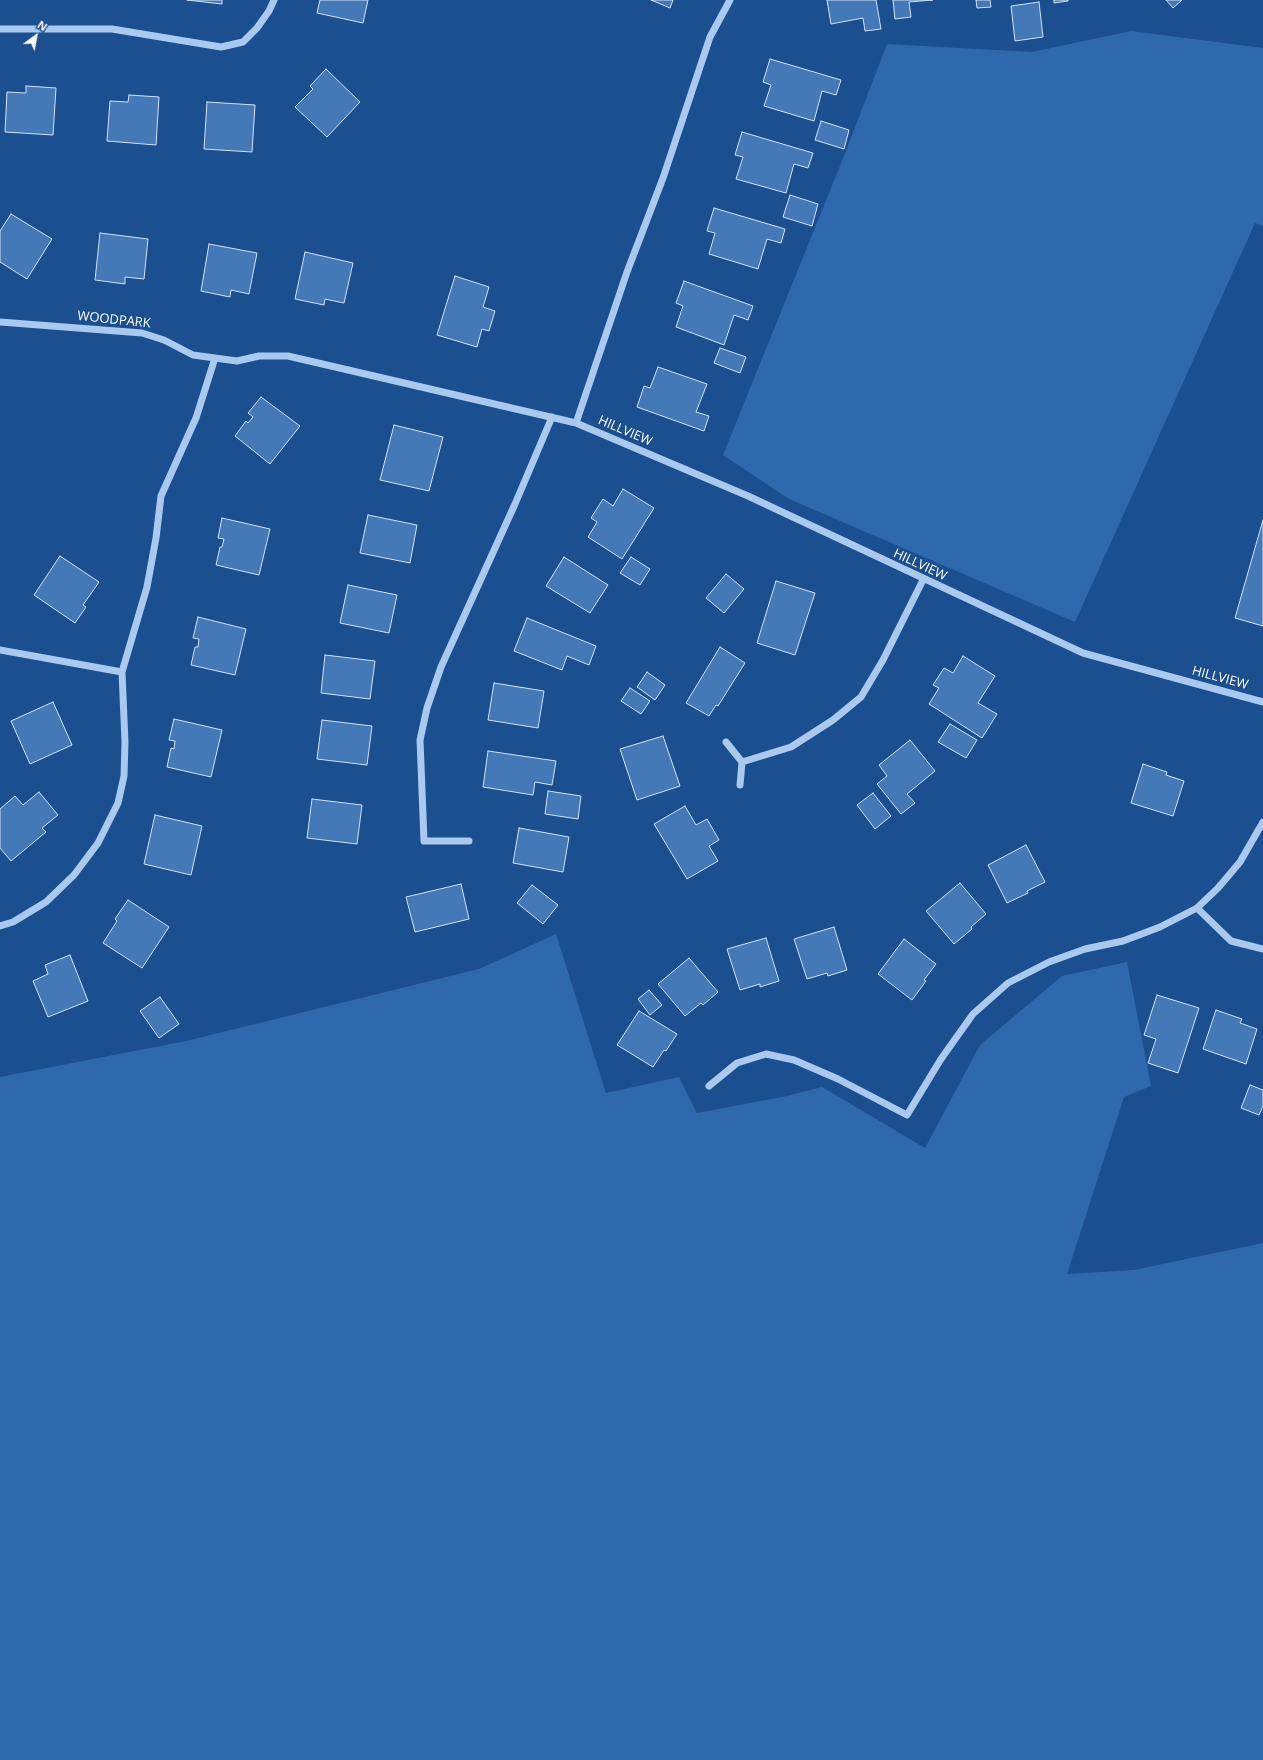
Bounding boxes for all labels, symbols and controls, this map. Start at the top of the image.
north arrow [16,16,56,56]
text: N [35,17,50,34]
street label: WOODPARK [77,308,151,332]
street label: HILLVIEW [596,413,654,449]
street label: HILLVIEW [891,546,949,584]
street label: HILLVIEW [1190,663,1250,693]

